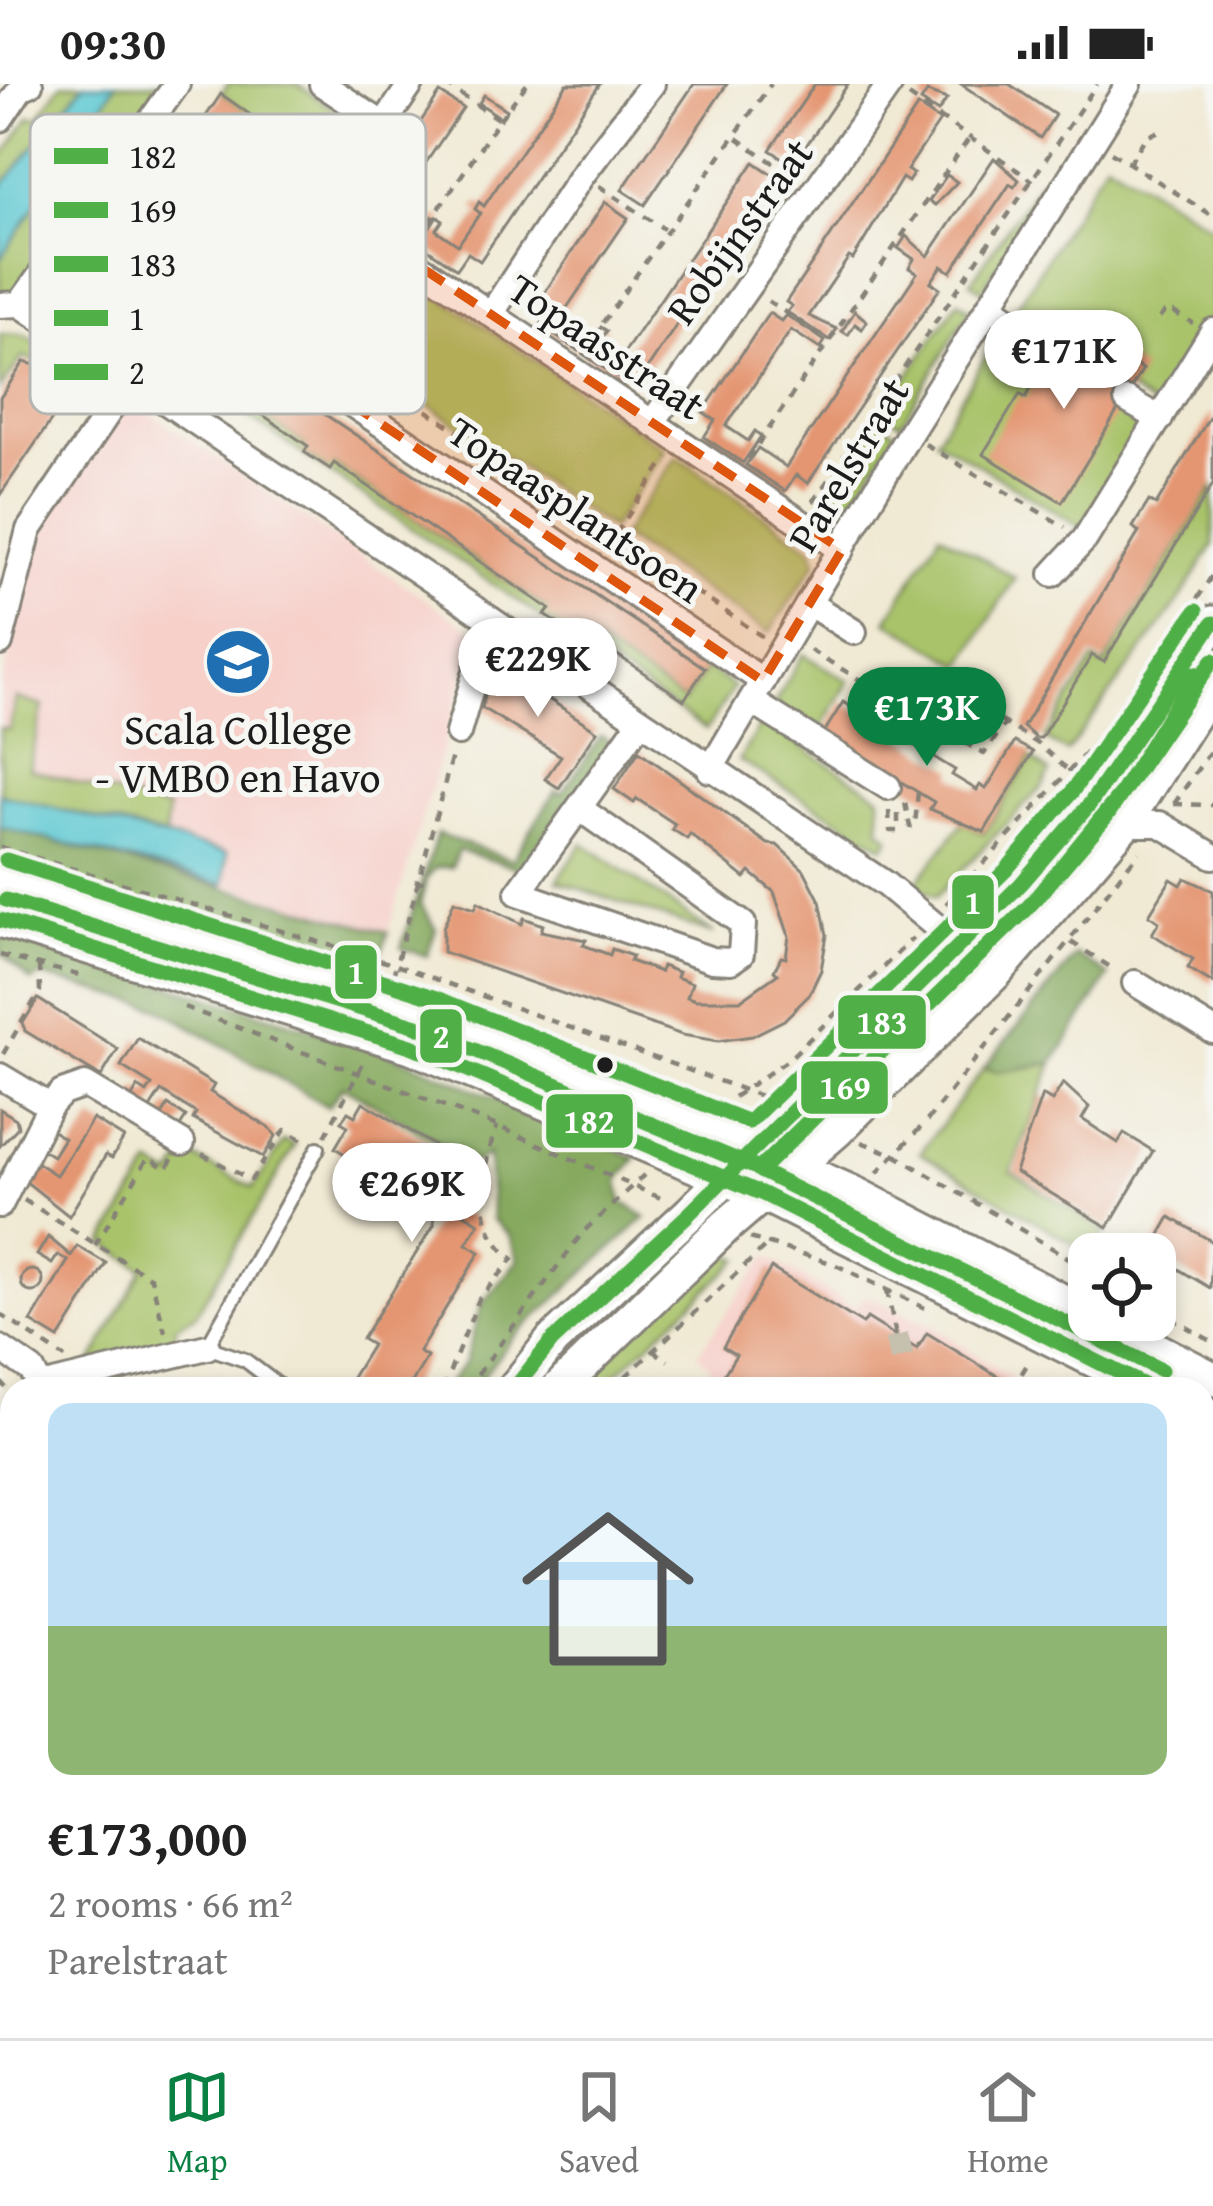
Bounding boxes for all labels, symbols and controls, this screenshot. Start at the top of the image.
text: 09:30 [60,10,166,75]
legend [30,114,426,414]
street label: Robijnstraat [650,125,827,336]
text: 182 [129,132,177,180]
text: 169 [129,186,177,234]
text: 183 [129,240,177,288]
street label: Topaasstraat [497,257,718,434]
text: 1 [129,294,145,342]
pin: €171K [980,310,1148,412]
text: €171K [1011,320,1117,377]
text: 2 [129,348,145,396]
street label: Parelstraat [772,365,924,562]
street label: Topaasplantsoen [436,400,717,617]
pin: €229K [454,618,622,720]
school or university icon: Scala College - VMBO en Havo [203,627,273,697]
text: €229K [485,628,591,685]
pin: €173K [843,667,1011,769]
text: €173K [874,677,980,734]
place label: Scala College - VMBO en Havo [95,698,381,807]
line badge: 1 [950,873,996,931]
text: 1 [964,878,982,926]
line badge: 1 [333,943,379,1001]
text: 1 [347,948,365,996]
line badge: 183 [836,993,928,1051]
text: 183 [856,998,908,1046]
line badge: 2 [418,1007,464,1065]
text: 2 [432,1012,450,1060]
unlabelled marker [594,1054,616,1076]
line badge: 169 [799,1059,890,1116]
text: 169 [819,1063,871,1111]
line badge: 182 [544,1092,635,1150]
text: 182 [563,1097,615,1145]
pin: €269K [328,1143,496,1245]
text: €269K [359,1153,465,1210]
map controls [1068,1233,1176,1341]
button: locate [1068,1233,1176,1341]
icon: home [500,1481,716,1697]
text: €173,000 [48,1799,247,1874]
text: 2 rooms · 66 m² [48,1874,293,1931]
text: Parelstraat [48,1931,228,1988]
tab: Map [164,2064,230,2184]
tab: Saved [559,2064,639,2184]
tab: Home [967,2064,1049,2184]

